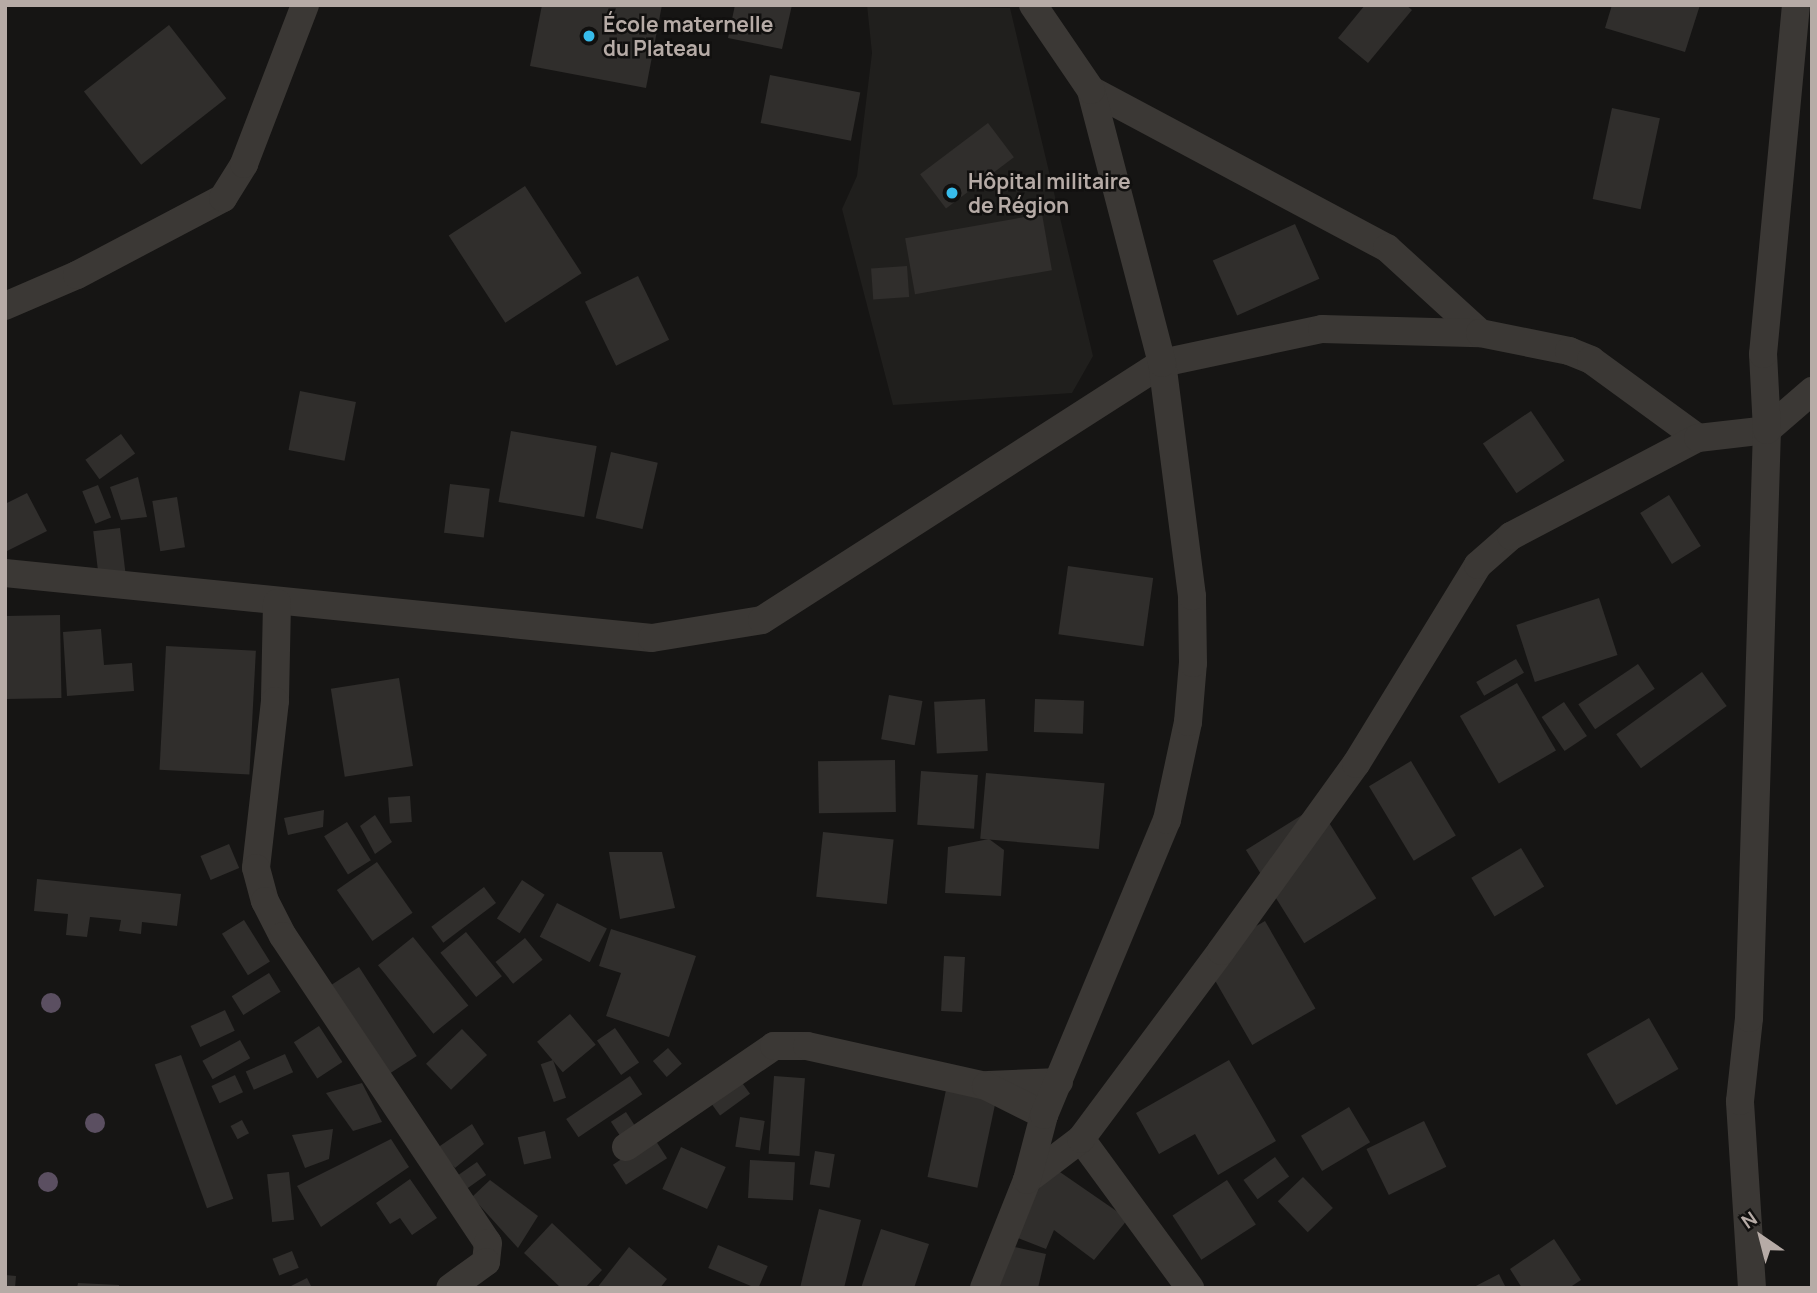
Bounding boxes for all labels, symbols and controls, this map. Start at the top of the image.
place label: École maternelle du Plateau [603,11,773,61]
marker: École maternelle du Plateau [581,28,597,44]
place label: Hôpital militaire de Région [968,168,1131,218]
marker: Hôpital militaire de Région [942,183,962,203]
north arrow [1726,1202,1796,1272]
text: N [1736,1205,1762,1234]

